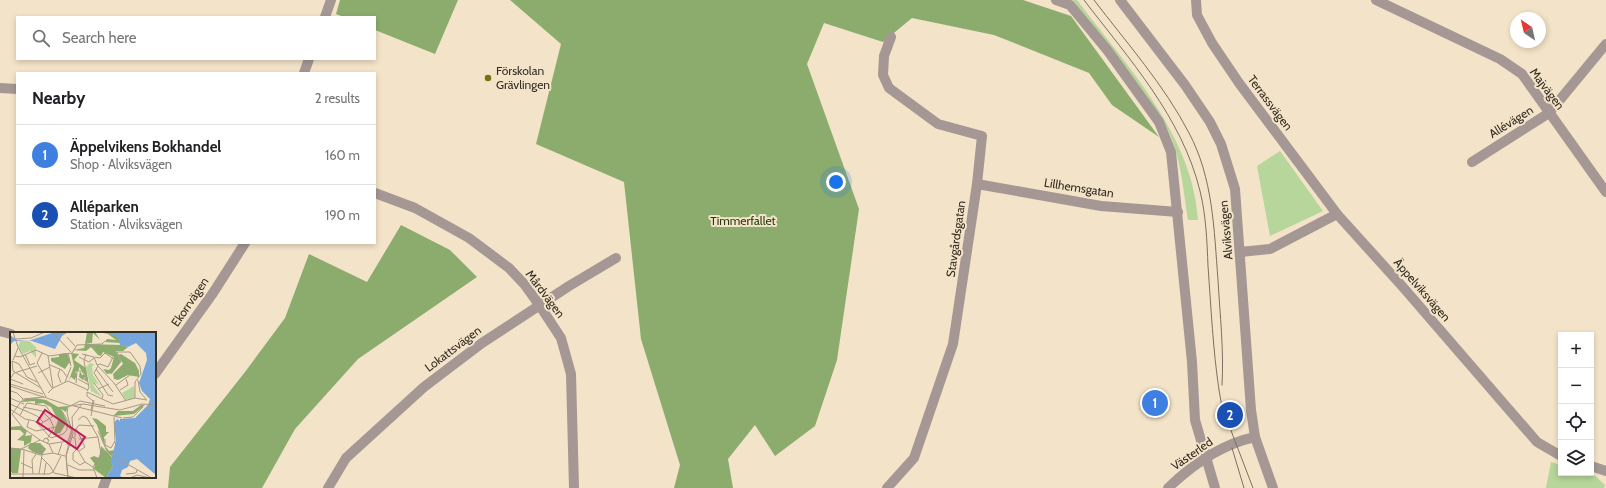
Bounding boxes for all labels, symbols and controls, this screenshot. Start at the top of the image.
north arrow [1510,12,1546,48]
search box [16,16,376,60]
icon: search [30,27,52,49]
text: Search here [62,29,137,47]
place label: Förskolan Grävlingen [496,63,550,92]
street label: Majvägen [1527,65,1568,113]
street label: Terrassvägen [1245,72,1296,133]
marker: Förskolan Grävlingen [483,73,493,83]
text: Nearby [32,88,85,108]
text: 2 results [315,90,360,106]
street label: Allévägen [1486,102,1536,141]
text: Äppelvikens Bokhandel [70,138,221,156]
text: 1 [43,147,47,163]
text: 160 m [325,147,360,163]
text: Shop · Alviksvägen [70,156,172,172]
your location [826,172,846,192]
street label: Lillhemsgatan [1043,175,1115,200]
text: Alléparken [70,198,139,216]
street label: Stavgårdsgatan [943,199,968,278]
street label: Alviksvägen [1215,200,1236,260]
text: 2 [42,207,48,223]
text: 190 m [325,207,360,223]
park label: Timmerfallet [710,213,776,228]
text: Station · Alviksvägen [70,216,183,232]
street label: Äppelviksvägen [1391,255,1454,325]
street label: Mårdvägen [523,267,568,321]
street label: Ekorrvägen [168,274,212,329]
street label: Lokattsvägen [421,322,484,375]
inset map [10,332,156,478]
map controls [1558,332,1594,476]
button: + [1558,332,1594,368]
button: − [1558,368,1594,404]
pin: 1 [1142,388,1168,418]
pin: 2 [1217,400,1243,430]
button: locate [1558,404,1594,440]
street label: Västerled [1168,434,1215,473]
button: layers [1558,440,1594,476]

